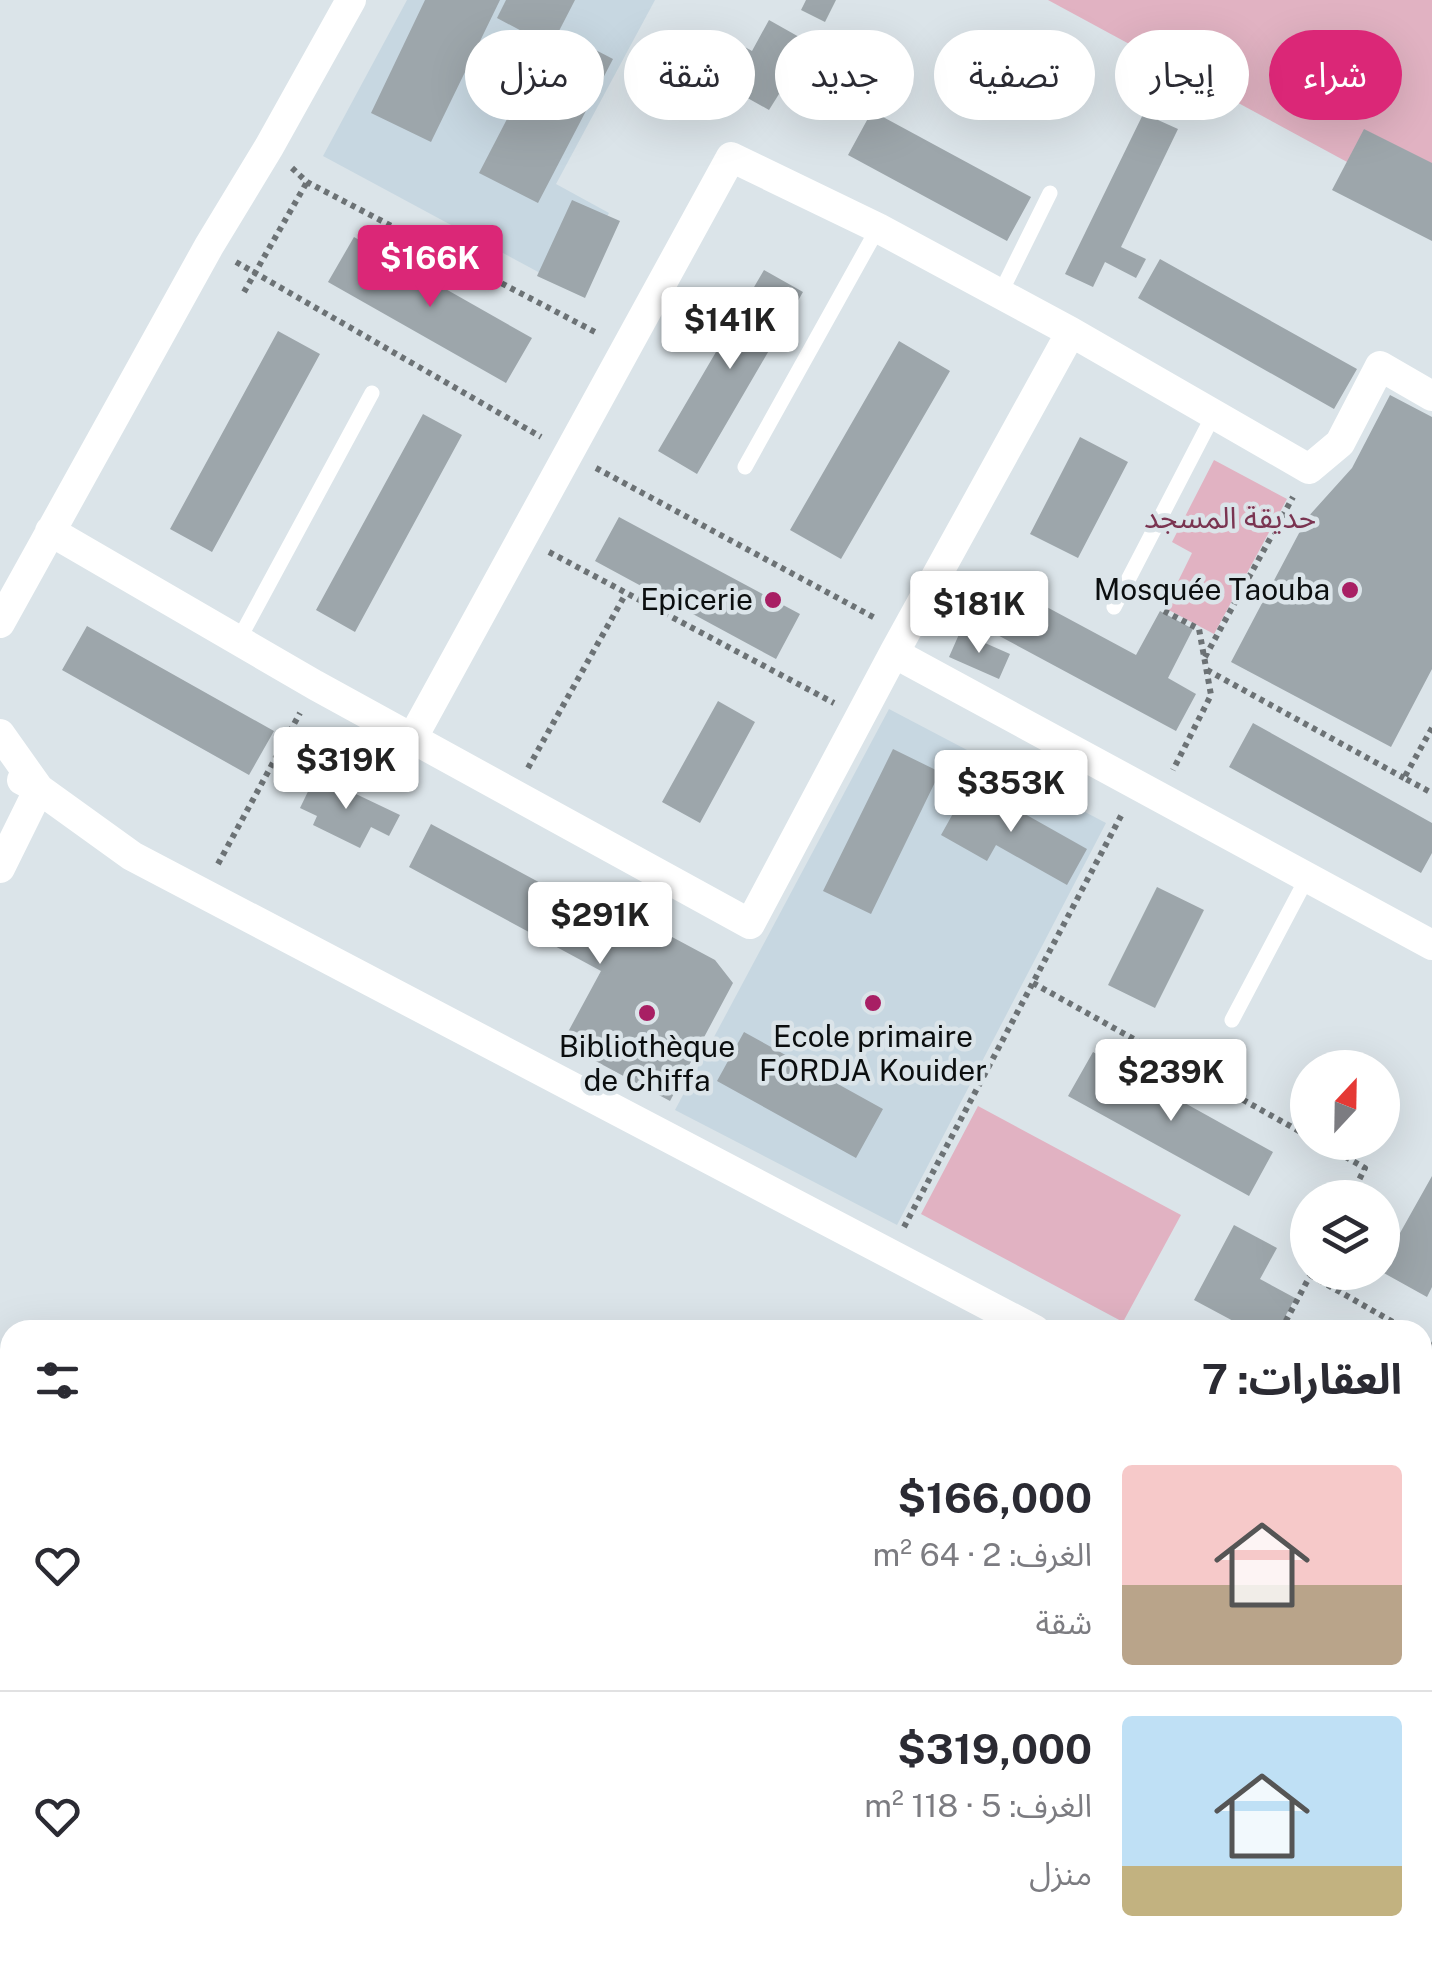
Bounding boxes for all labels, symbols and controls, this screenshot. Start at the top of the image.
chip: منزل [465,30,604,120]
chip: شقة [624,30,755,120]
chip: جديد [775,30,914,120]
chip: تصفية [934,30,1095,120]
chip: إيجار [1115,30,1249,120]
chip: شراء [1269,30,1402,120]
pin: $166K [360,225,500,310]
text: $166K [380,239,480,276]
pin: $141K [660,287,800,372]
text: $141K [683,301,777,338]
park label: حديقة المسجد [1144,499,1316,535]
pin: $181K [909,571,1049,656]
place label: Mosquée Taouba [1094,571,1330,607]
marker: Mosquée Taouba [1339,579,1361,601]
place label: Epicerie [640,581,753,617]
text: $181K [932,585,1026,622]
marker: Epicerie [762,589,784,611]
pin: $319K [276,727,416,812]
text: $319K [296,741,396,778]
pin: $353K [941,750,1081,835]
text: $353K [957,764,1065,801]
pin: $291K [530,882,670,967]
text: $291K [550,896,650,933]
marker: Ecole primaire FORDJA Kouider [862,992,884,1014]
marker: Bibliothèque de Chiffa [636,1002,658,1024]
place label: Ecole primaire FORDJA Kouider [759,1018,987,1088]
place label: Bibliothèque de Chiffa [559,1028,735,1098]
pin: $239K [1101,1039,1241,1124]
north arrow [1290,1050,1400,1160]
map controls [1290,1050,1400,1290]
text: $239K [1117,1053,1225,1090]
button: layers [1290,1180,1400,1290]
icon: filters [30,1353,85,1408]
text: العقارات: 7 [1202,1354,1402,1403]
text: $166,000 [898,1473,1092,1522]
icon: home [1202,1505,1322,1625]
text: الغرف: 2 · 64 m² [872,1536,1092,1573]
icon: heart [30,1538,85,1593]
text: شقة [1036,1604,1092,1641]
text: $319,000 [897,1724,1092,1773]
icon: home [1202,1756,1322,1876]
text: الغرف: 5 · 118 m² [864,1787,1092,1824]
icon: heart [30,1789,85,1844]
text: منزل [1029,1855,1092,1892]

